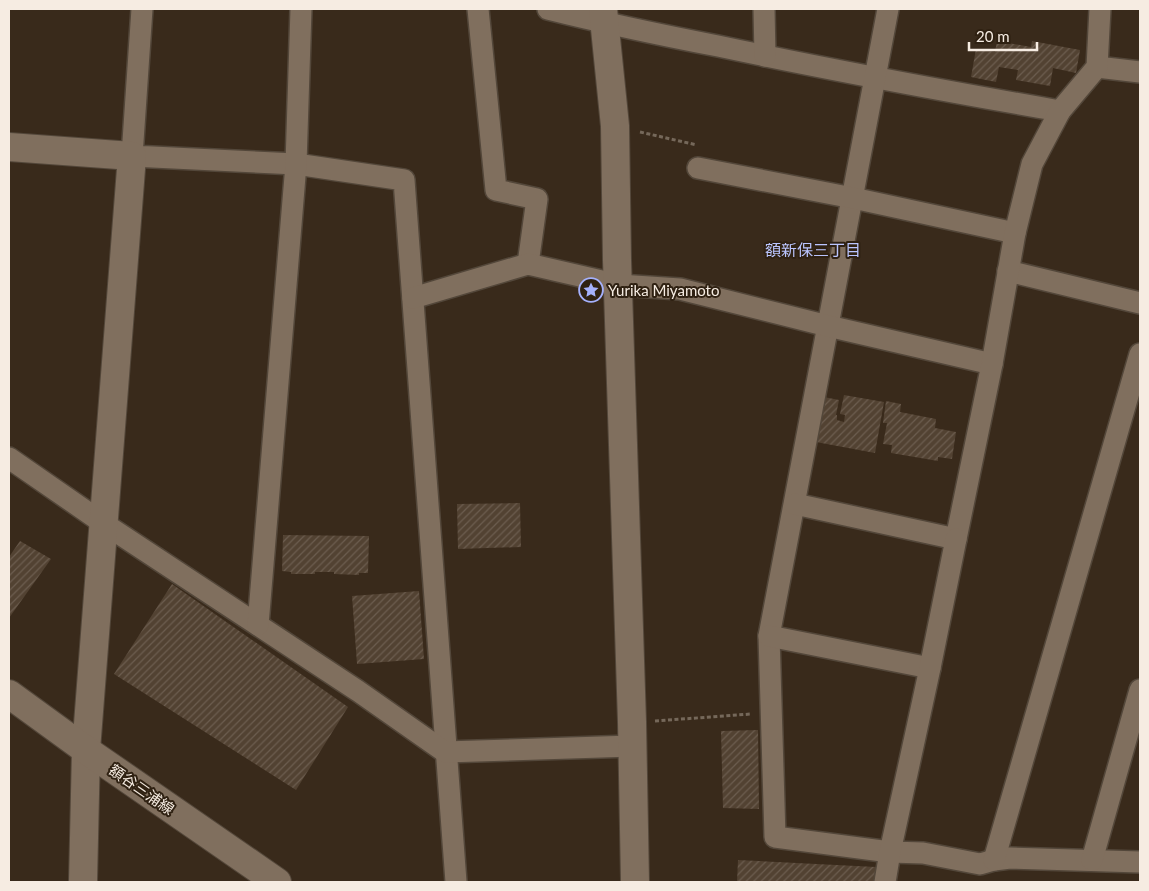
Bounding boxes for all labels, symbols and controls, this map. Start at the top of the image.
scale bar [969,20,1036,52]
text: 20 m [976,27,1010,45]
district label: 額新保三丁目 [765,240,861,259]
place icon: Yurika Miyamoto [578,277,604,303]
place label: Yurika Miyamoto [608,281,719,299]
street label: 額谷三浦線 [106,760,178,818]

